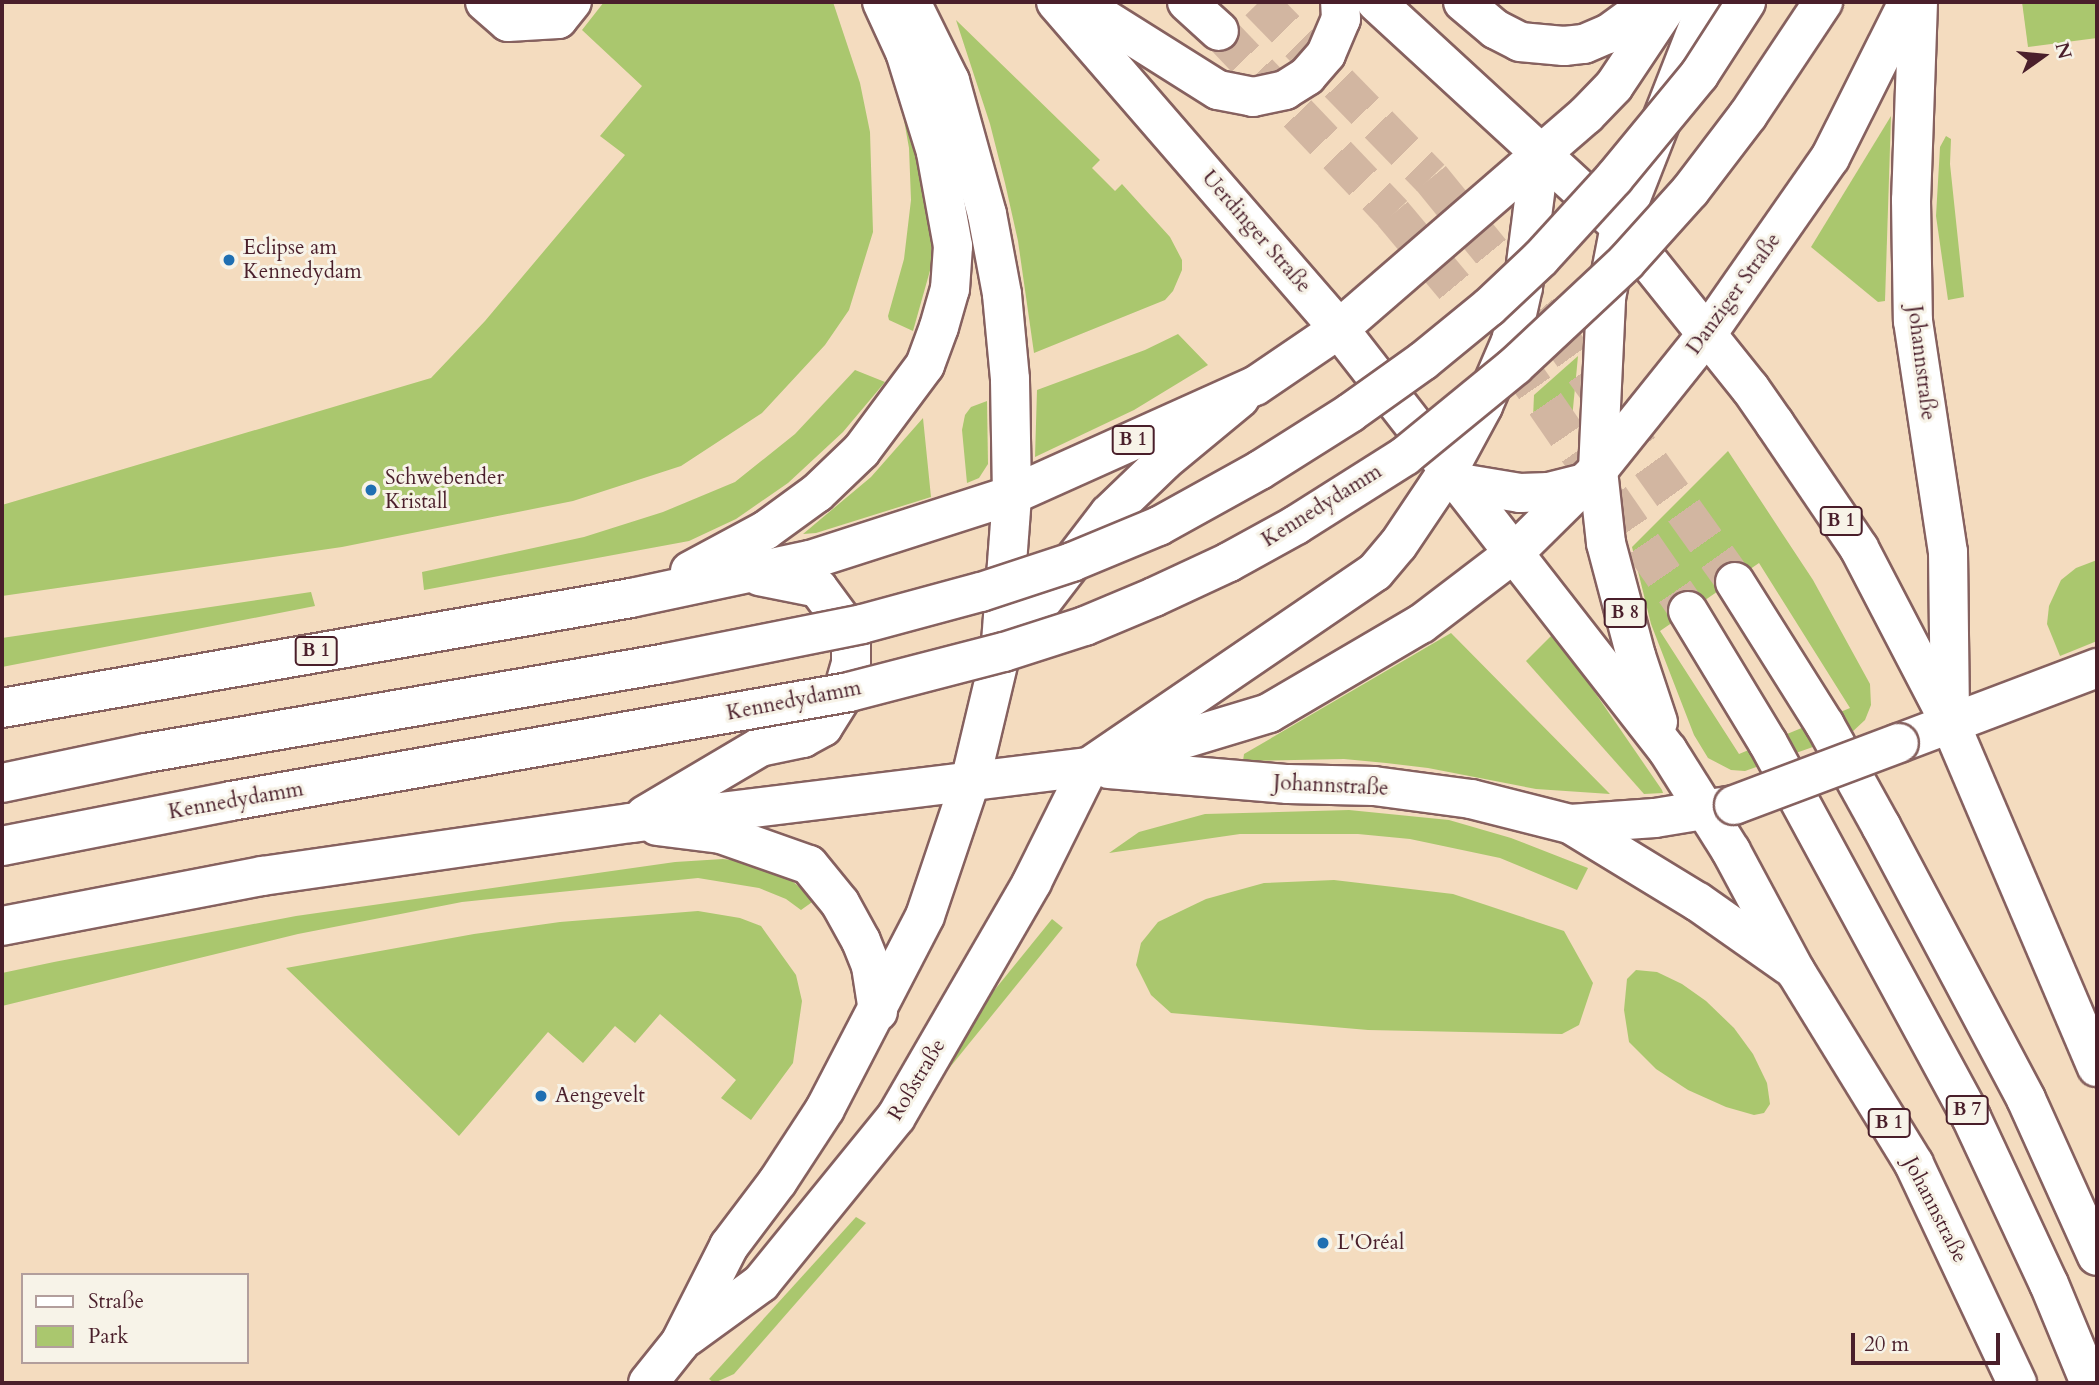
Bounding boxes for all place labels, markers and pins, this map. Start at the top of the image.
place label: Eclipse am Kennedydam [243,235,362,285]
marker: Eclipse am Kennedydam [221,252,237,268]
place label: Schwebender Kristall [385,465,504,515]
marker: Schwebender Kristall [363,482,379,498]
place label: Aengevelt [555,1083,645,1109]
marker: Aengevelt [533,1088,549,1104]
place label: L'Oréal [1337,1230,1404,1256]
marker: L'Oréal [1315,1235,1331,1251]

